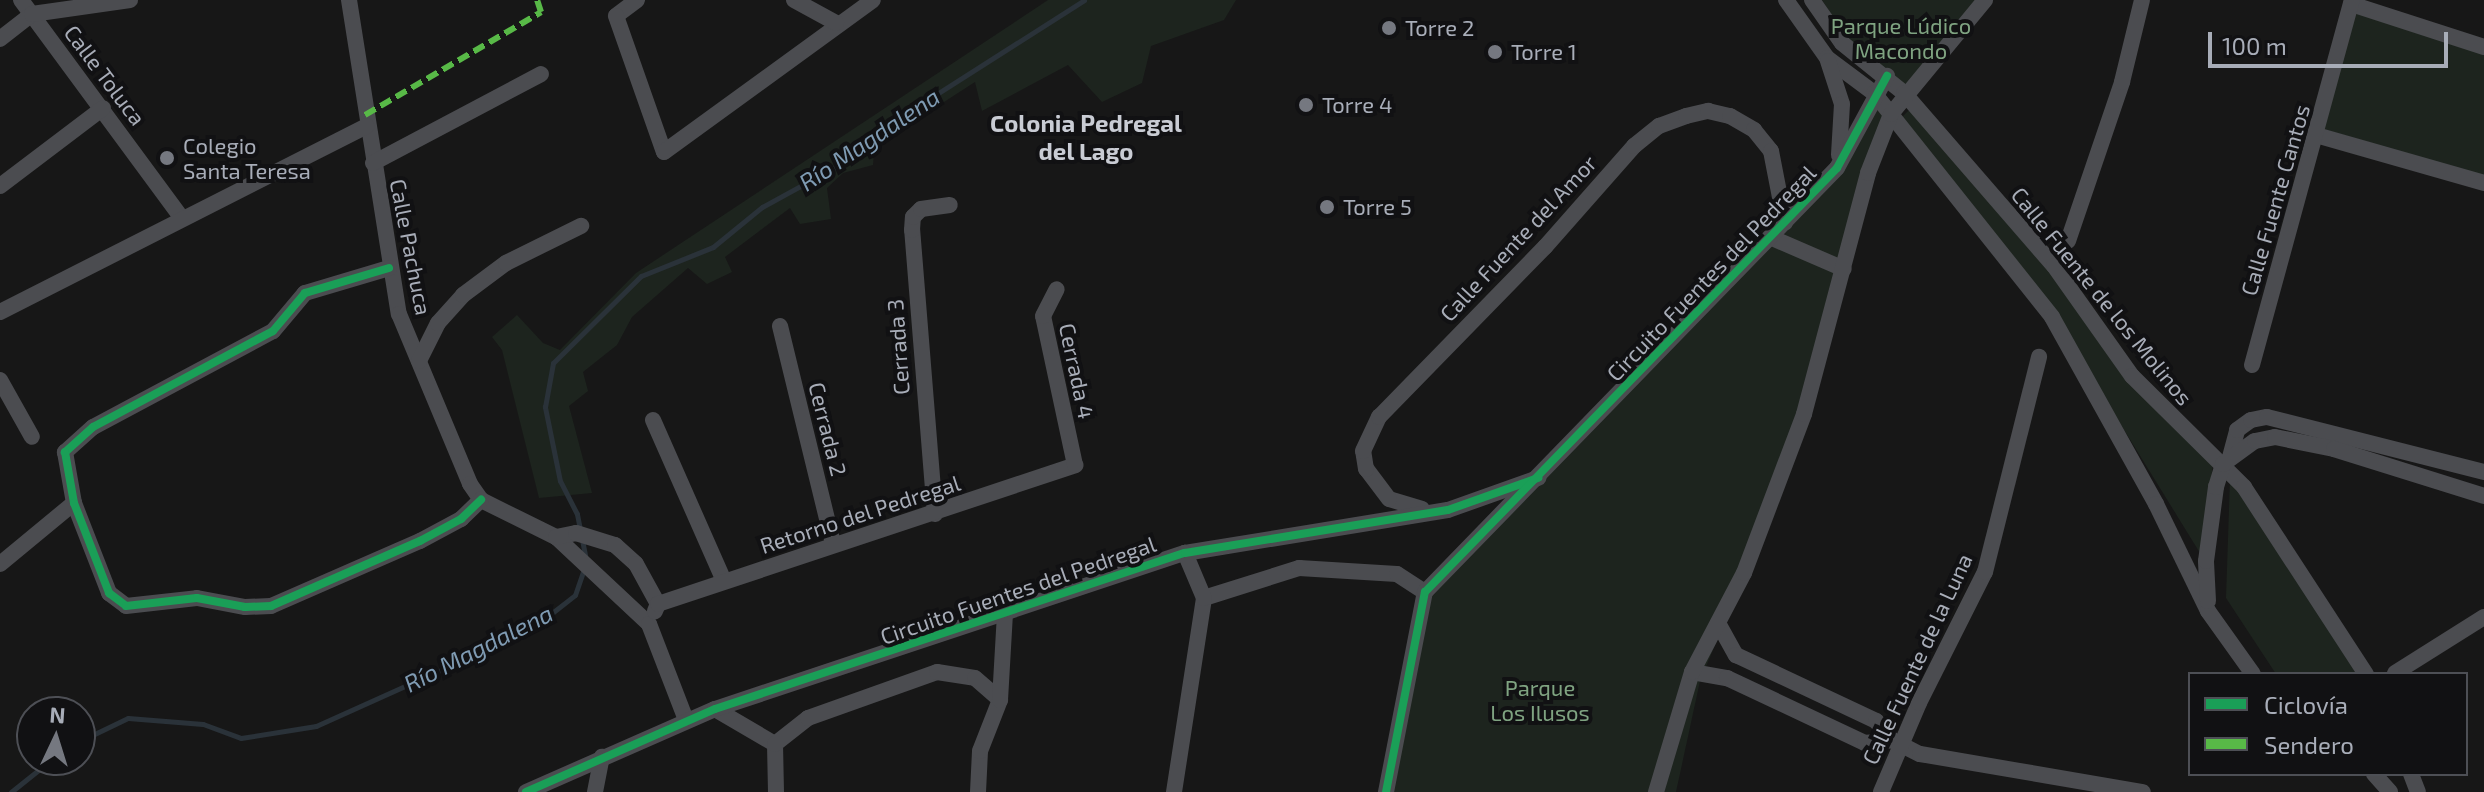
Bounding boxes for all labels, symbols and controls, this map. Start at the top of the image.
park label: Parque Lúdico Macondo [1831,12,1971,64]
place label: Torre 2 [1405,15,1474,41]
scale bar [2212,16,2452,66]
street label: Calle Toluca [59,19,151,131]
marker: Torre 2 [1380,19,1398,37]
text: 100 m [2222,31,2287,60]
place label: Torre 1 [1511,39,1577,65]
marker: Torre 1 [1486,43,1504,61]
water label: Río Magdalena [793,81,945,197]
place label: Torre 4 [1322,92,1392,118]
marker: Torre 4 [1297,96,1315,114]
street label: Calle Fuente Cantos [2235,101,2315,299]
district label: Colonia Pedregal del Lago [990,109,1182,165]
place label: Colegio Santa Teresa [183,132,311,184]
marker: Colegio Santa Teresa [158,149,176,167]
street label: Calle Fuente del Amor [1434,149,1602,327]
street label: Circuito Fuentes del Pedregal [1601,159,1821,387]
street label: Calle Pachuca [385,177,437,317]
street label: Calle Fuente de los Molinos [2006,182,2198,410]
place label: Torre 5 [1343,194,1412,220]
marker: Torre 5 [1318,198,1336,216]
street label: Cerrada 3 [881,298,915,396]
street label: Cerrada 4 [1054,321,1100,421]
street label: Cerrada 2 [804,379,852,479]
street label: Retorno del Pedregal [756,469,964,559]
street label: Circuito Fuentes del Pedregal [876,530,1160,650]
street label: Calle Fuente de la Luna [1856,549,1978,769]
water label: Río Magdalena [399,598,557,698]
legend [2188,672,2468,776]
park label: Parque Los Ilusos [1490,674,1590,726]
text: Ciclovía [2264,690,2348,719]
north arrow [16,696,96,776]
text: N [49,701,66,728]
text: Sendero [2264,730,2354,759]

